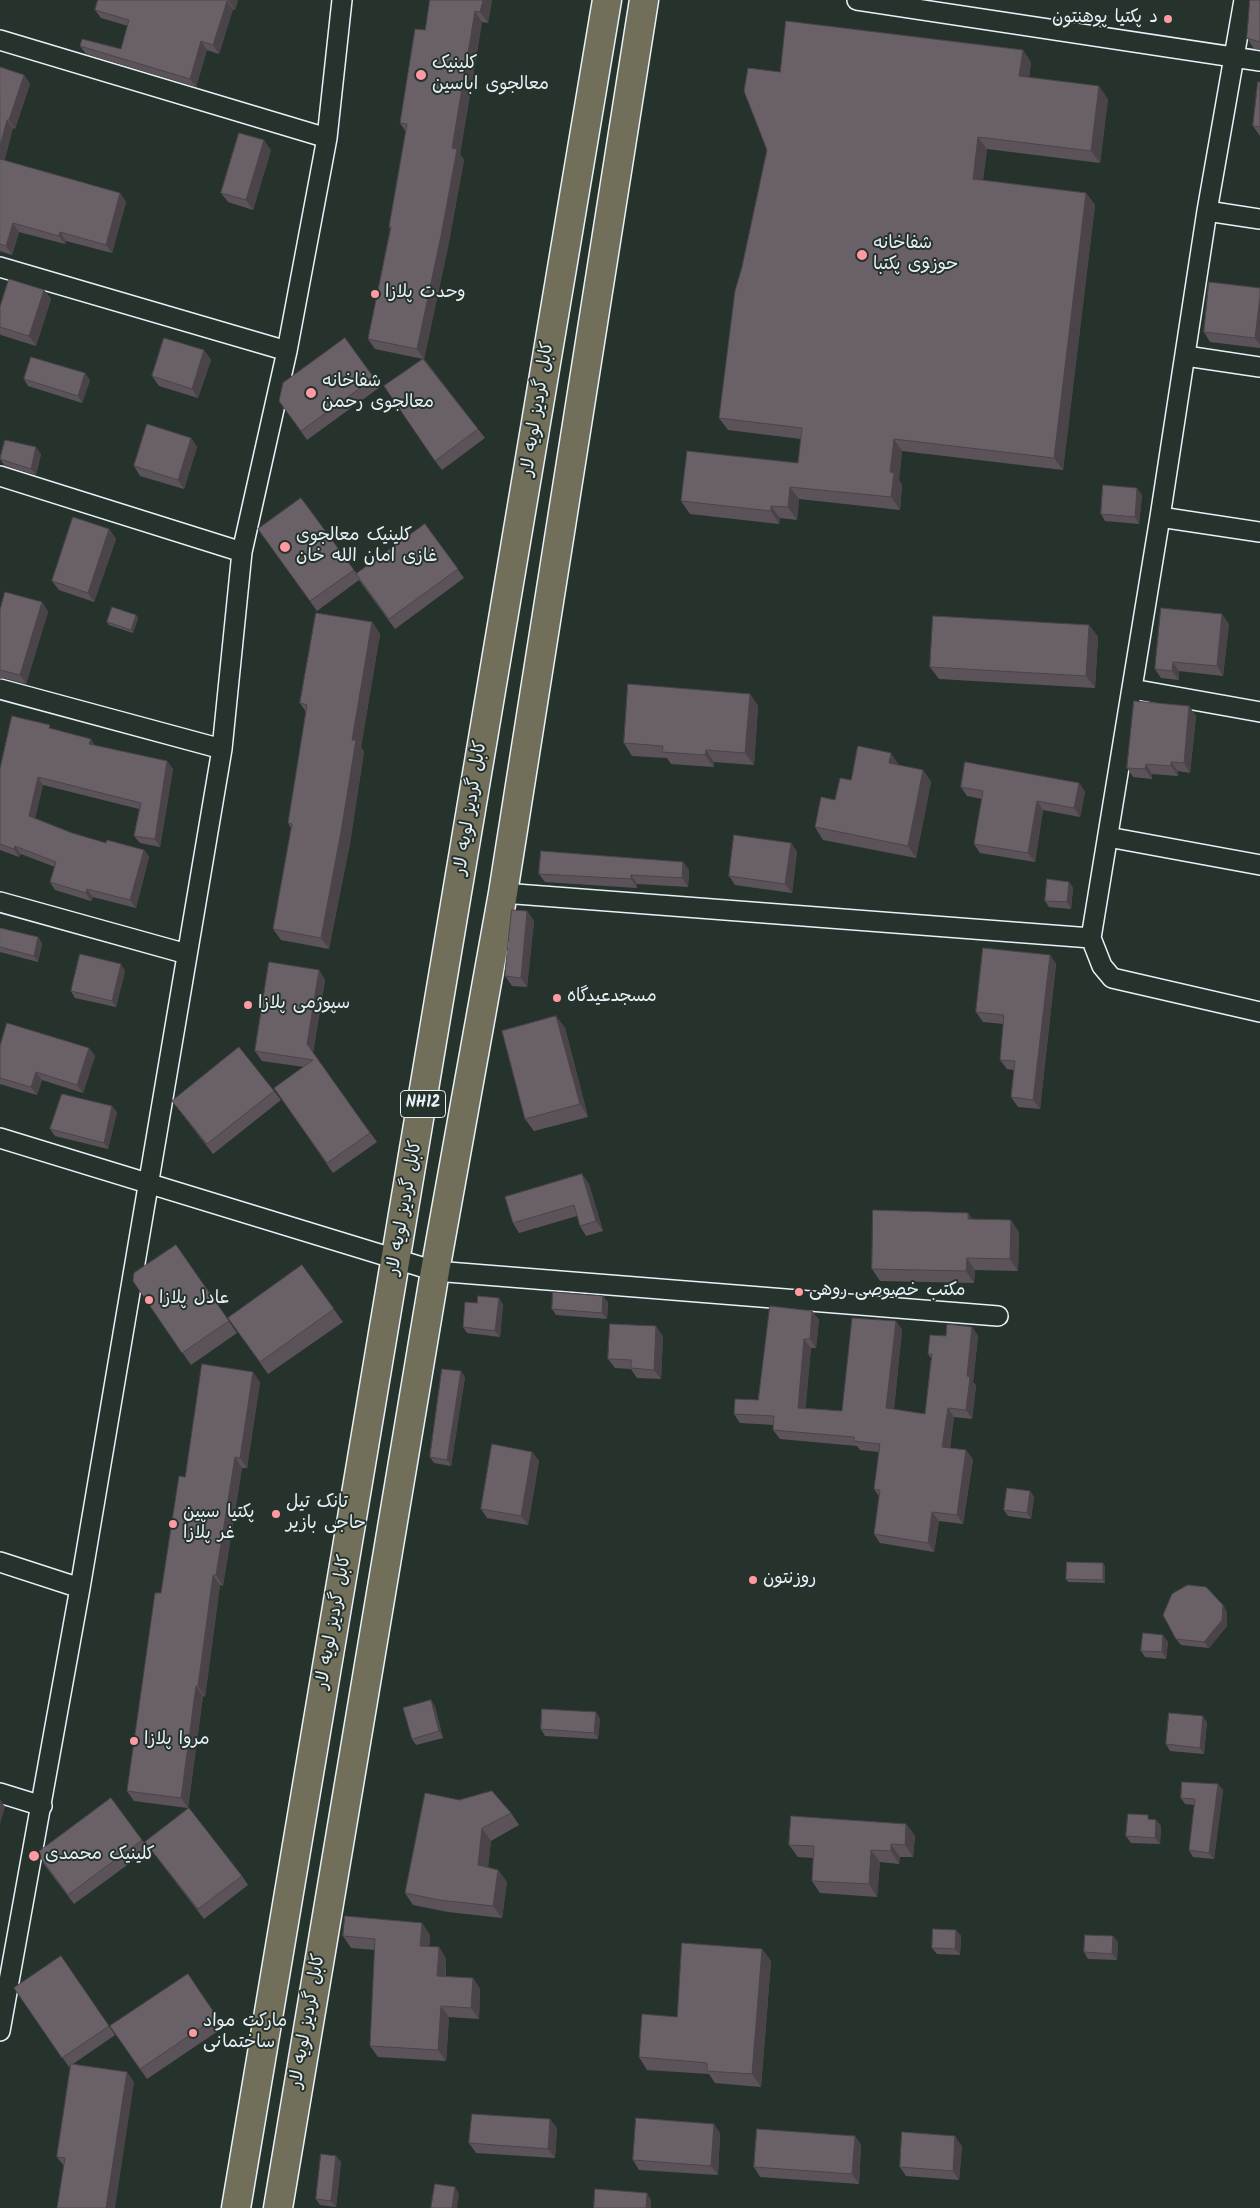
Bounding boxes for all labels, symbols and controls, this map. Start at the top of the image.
place label: د پکتیا پوهنتون [1052,8,1158,30]
marker: د پکتیا پوهنتون [1162,13,1174,25]
place label: کلینیک معالجوی اباسین [432,54,549,96]
marker: کلینیک معالجوی اباسین [414,68,428,82]
place label: شفاخانه حوزوی پکتبا [873,234,958,276]
marker: شفاخانه حوزوی پکتبا [855,248,869,262]
place label: وحدت پلازا [385,283,465,305]
marker: وحدت پلازا [369,288,381,300]
street label: کابل گردیز لویه لار [518,340,560,478]
place label: شفاخانه معالجوی رحمن [322,372,434,414]
marker: شفاخانه معالجوی رحمن [304,386,318,400]
place label: کلینیک معالجوی غازی امان الله خان [296,526,437,568]
marker: کلینیک معالجوی غازی امان الله خان [278,540,292,554]
street label: کابل گردیز لویه لار [451,739,493,877]
place label: مسجدعیدگاه [567,987,657,1009]
marker: مسجدعیدگاه [551,992,563,1004]
place label: سپوژمی پلازا [258,994,350,1016]
marker: سپوژمی پلازا [242,999,254,1011]
road number: NH12 [400,1090,446,1118]
street label: کابل گردیز لویه لار [384,1139,428,1277]
place label: مکتب خصوصی روهی [809,1281,966,1303]
marker: مکتب خصوصی روهی [793,1286,805,1298]
place label: عادل پلازا [159,1289,230,1311]
marker: عادل پلازا [143,1294,155,1306]
place label: تانک تیل حاجی بازیر [286,1493,366,1536]
place label: پکتیا سپین غر پلازا [183,1503,254,1546]
marker: تانک تیل حاجی بازیر [270,1508,282,1520]
marker: پکتیا سپین غر پلازا [167,1518,179,1530]
street label: کابل گردیز لویه لار [313,1553,357,1691]
place label: روزنتون [763,1569,816,1591]
marker: روزنتون [747,1574,759,1586]
place label: مروا پلازا [144,1730,210,1752]
marker: مروا پلازا [128,1735,140,1747]
place label: کلینیک محمدی [45,1845,155,1867]
marker: کلینیک محمدی [27,1849,41,1863]
street label: کابل گردیز لویه لار [287,1952,331,2090]
place label: مارکت مواد ساختمانی [203,2012,287,2054]
marker: مارکت مواد ساختمانی [187,2027,199,2039]

